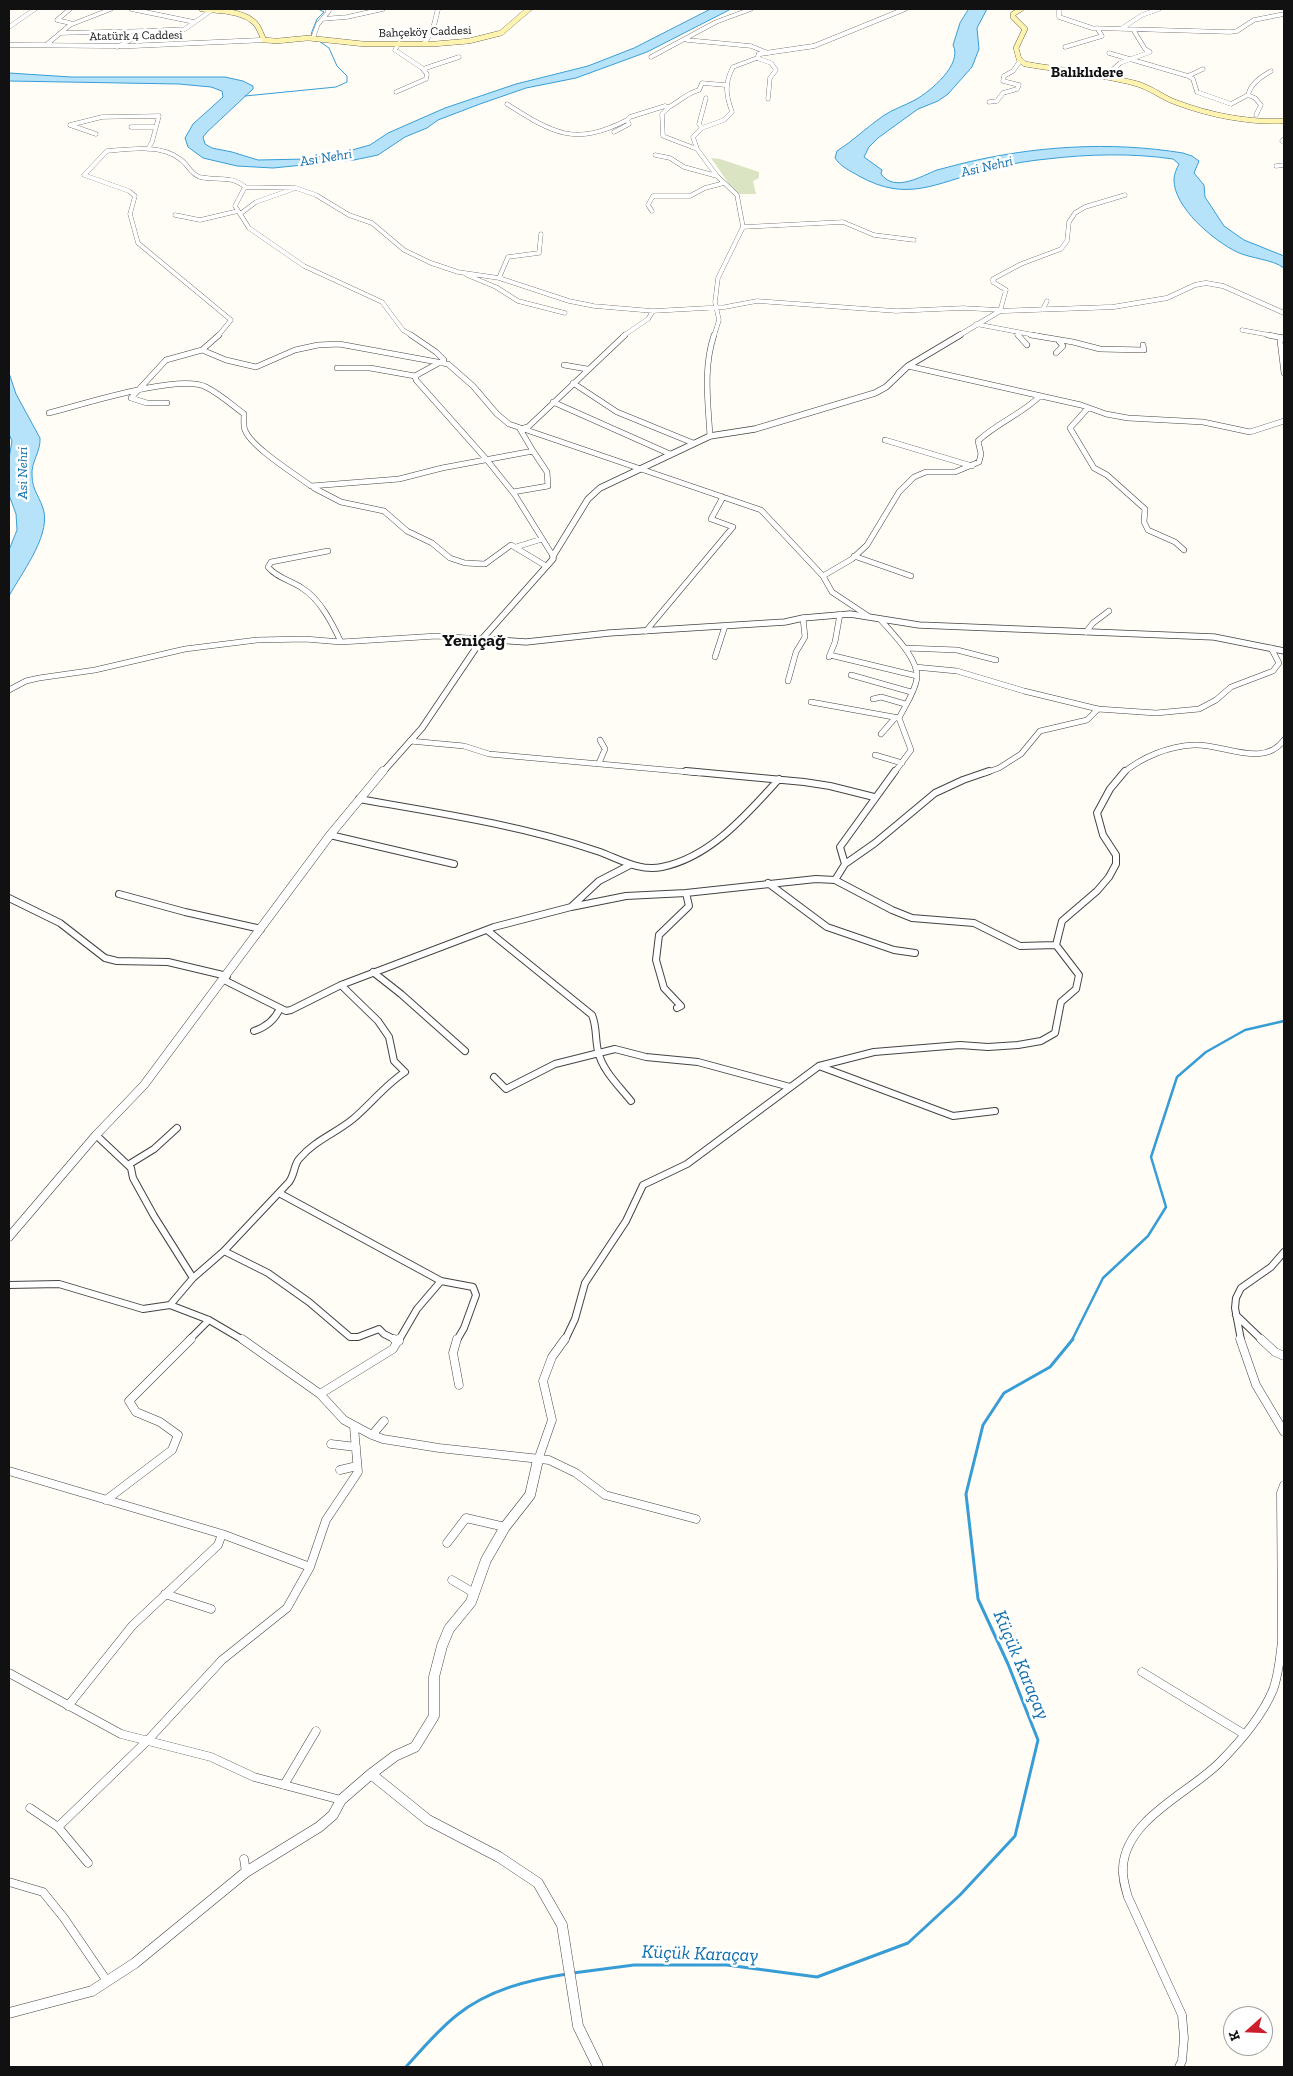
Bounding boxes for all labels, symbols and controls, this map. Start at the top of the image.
street label: Bahçeköy Caddesi [378,23,472,41]
street label: Atatürk 4 Caddesi [89,28,183,44]
district label: Balıklıdere [1051,64,1123,82]
water label: Asi Nehri [299,146,353,170]
water label: Asi Nehri [959,153,1015,181]
water label: Asi Nehri [15,447,31,499]
district label: Yeniçağ [443,630,505,652]
water label: Küçük Karaçay [988,1607,1054,1723]
water label: Küçük Karaçay [641,1941,759,1967]
north arrow [1223,2006,1273,2056]
text: K [1225,2029,1244,2043]

